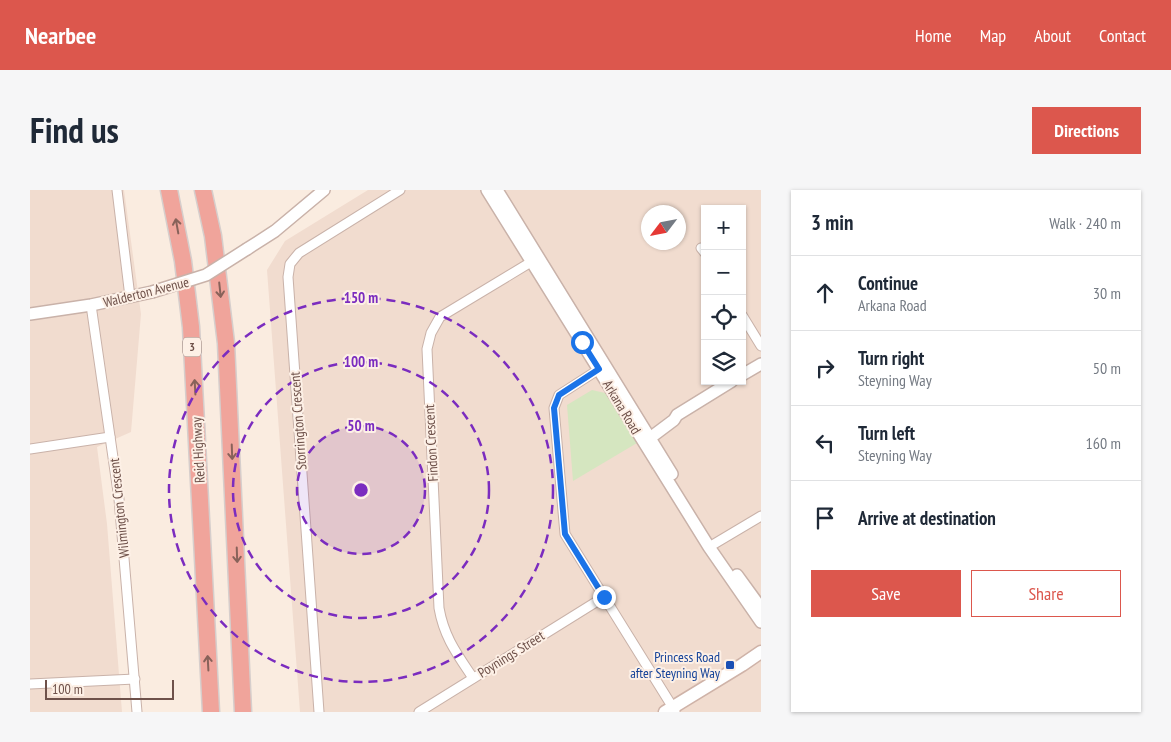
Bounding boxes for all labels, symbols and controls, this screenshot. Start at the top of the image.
text: Nearbee [25,20,96,51]
text: Home [915,24,952,47]
text: Map [980,24,1006,47]
text: About [1034,24,1071,47]
text: Contact [1099,24,1146,47]
text: Find us [30,107,119,153]
button: Directions [1032,107,1141,154]
north arrow [641,205,686,250]
map controls [701,205,746,385]
button: + [701,205,746,250]
text: 3 min [811,209,853,236]
text: Walk · 240 m [1049,213,1121,233]
one-way arrow [171,218,181,234]
button: − [701,250,746,295]
text: Continue [858,271,918,295]
street label: Walderton Avenue [101,273,191,311]
icon: ahead [811,279,839,307]
one-way arrow [215,281,225,297]
text: 30 m [1093,283,1121,303]
text: 150 m [344,288,378,307]
button: locate [701,295,746,340]
text: Arkana Road [858,295,927,315]
route start [571,331,594,354]
road number: 3 [183,338,201,356]
button: layers [701,340,746,385]
text: Turn right [858,346,924,370]
text: 100 m [344,352,378,371]
icon: right [811,354,839,382]
text: 50 m [1093,358,1121,378]
text: Steyning Way [858,370,932,390]
street label: Storrington Crescent [286,371,310,471]
street label: Arkana Road [599,377,645,437]
one-way arrow [190,380,199,396]
street label: Findon Crescent [420,404,442,482]
street label: Reid Highway [187,416,209,483]
text: 50 m [347,416,375,435]
text: Turn left [858,421,915,445]
icon: left [811,429,839,457]
text: 160 m [1086,433,1121,453]
one-way arrow [228,444,237,460]
text: Steyning Way [858,445,932,465]
street label: Wilmington Crescent [105,457,133,559]
centre of rings [352,481,370,499]
icon: arrive [811,504,839,532]
text: Arrive at destination [858,506,996,530]
one-way arrow [232,546,241,562]
button: Save [811,570,961,617]
button: Share [971,570,1121,617]
route end [593,586,616,609]
street label: Poynings Street [474,626,548,682]
place label: Princess Road after Steyning Way [630,648,721,682]
one-way arrow [204,656,213,672]
marker: Princess Road after Steyning Way [724,659,736,671]
scale bar [45,677,174,700]
text: 100 m [52,680,83,698]

